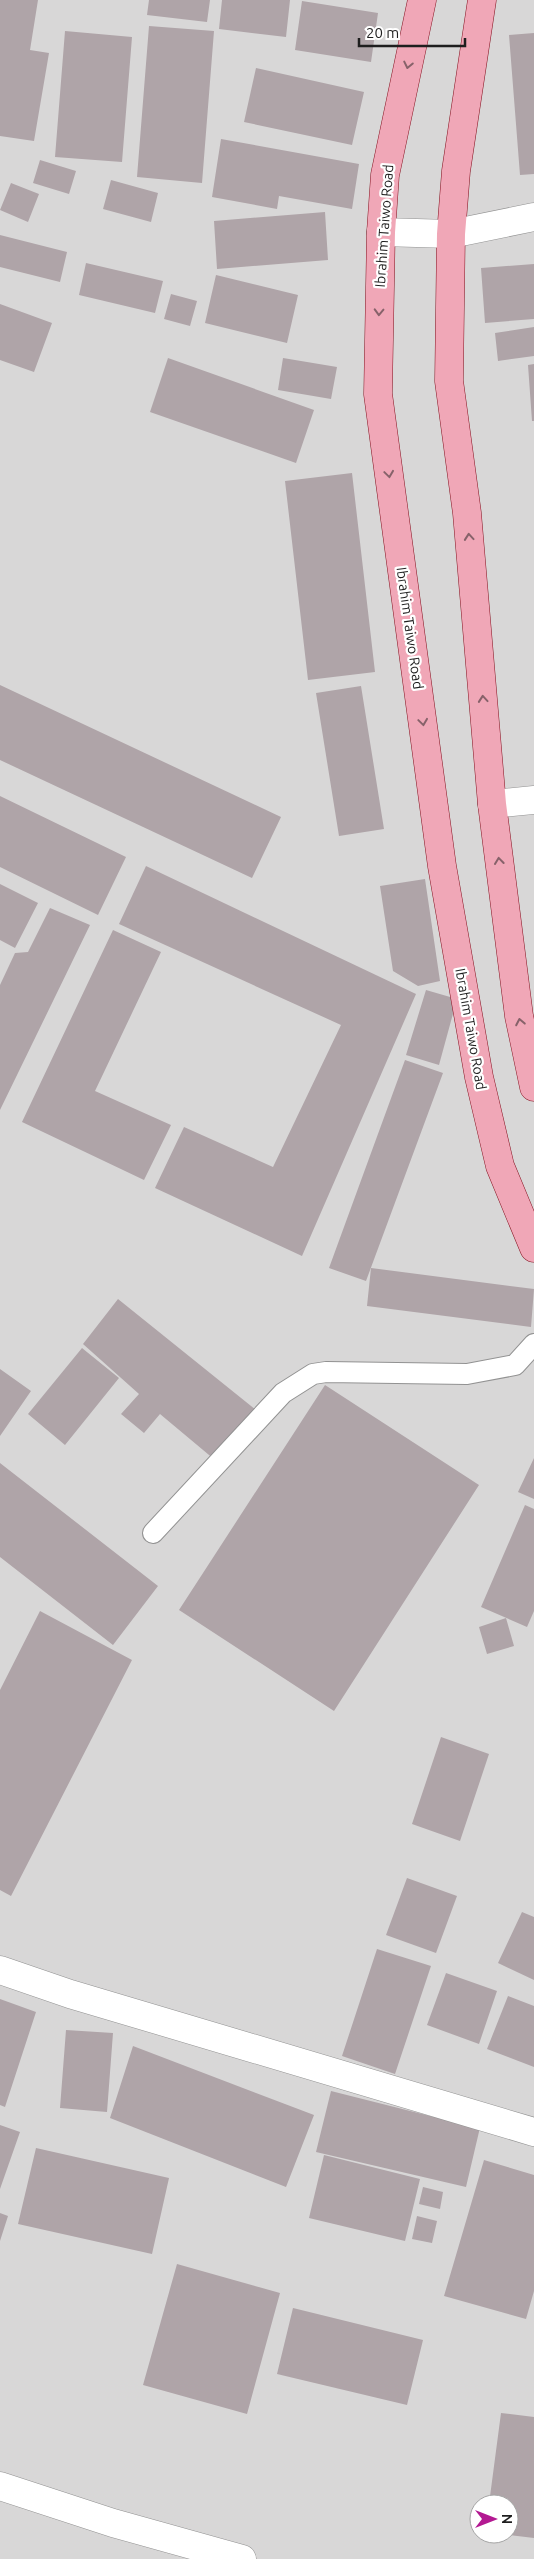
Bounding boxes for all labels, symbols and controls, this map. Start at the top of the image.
scale bar [359,15,465,47]
text: 20 m [366,24,399,41]
one-way arrow [403,60,414,69]
street label: Ibrahim Taiwo Road [372,164,396,288]
one-way arrow [374,308,384,316]
one-way arrow [383,470,394,478]
one-way arrow [464,533,475,541]
street label: Ibrahim Taiwo Road [393,566,427,690]
one-way arrow [478,695,489,703]
one-way arrow [417,717,427,726]
one-way arrow [494,856,505,864]
street label: Ibrahim Taiwo Road [452,967,490,1091]
one-way arrow [515,1017,526,1026]
north arrow [469,2494,519,2544]
text: N [499,2514,515,2524]

